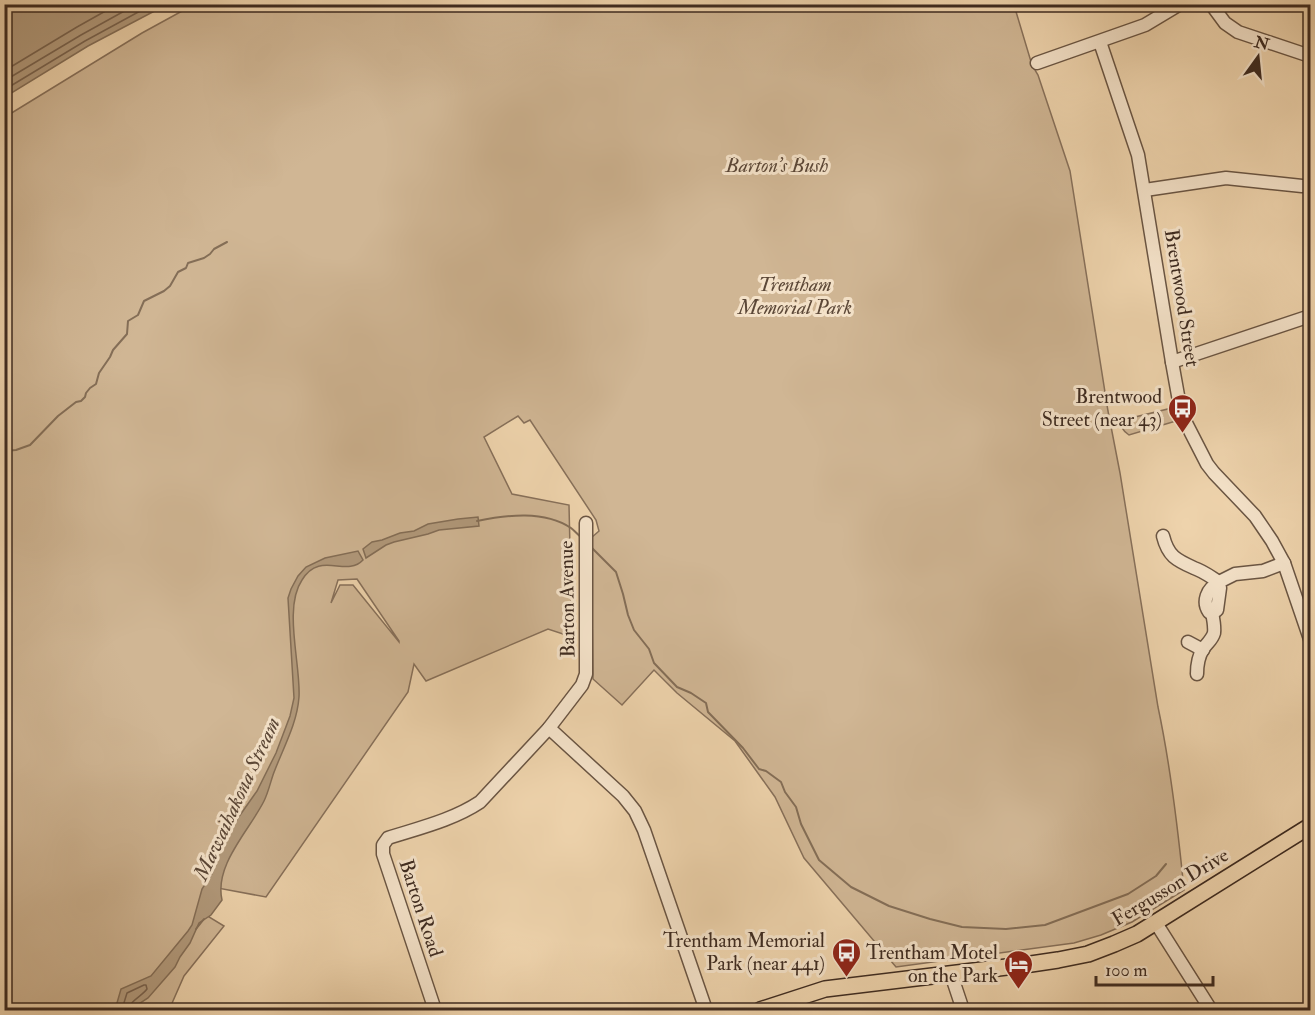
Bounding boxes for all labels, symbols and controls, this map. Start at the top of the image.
north arrow [1228,27,1288,87]
text: N [1251,32,1272,55]
park label: Barton's Bush [725,153,828,178]
street label: Brentwood Street [1159,227,1205,369]
park label: Trentham Memorial Park [737,272,852,320]
place label: Brentwood Street (near 43) [1042,384,1162,432]
bus stop icon: Brentwood Street (near 43) [1167,392,1199,434]
street label: Barton Avenue [553,540,581,658]
water label: Mawaihakona Stream [187,713,287,887]
street label: Fergusson Drive [1107,842,1233,932]
street label: Barton Road [393,856,449,960]
place label: Trentham Memorial Park (near 441) [663,928,825,976]
bus stop icon: Trentham Memorial Park (near 441) [830,936,862,978]
place label: Trentham Motel on the Park [866,940,998,988]
hotel icon: Trentham Motel on the Park [1003,948,1035,990]
scale bar [1096,949,1213,987]
text: 100 m [1105,959,1148,982]

